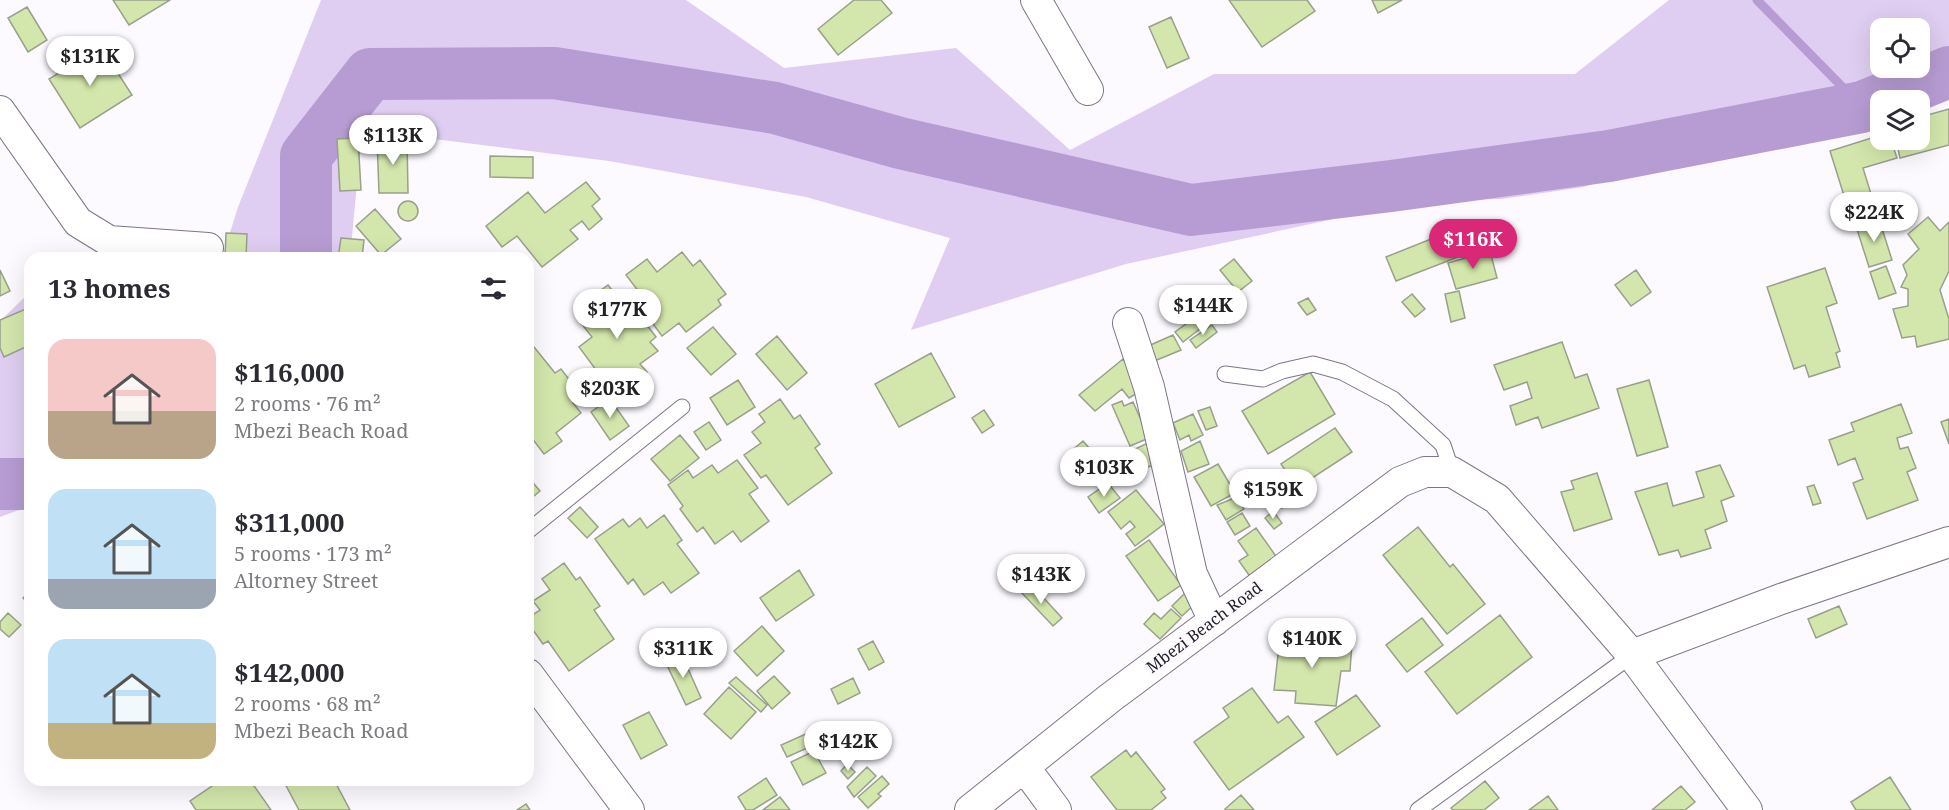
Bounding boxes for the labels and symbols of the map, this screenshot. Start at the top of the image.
pin: $131K [48,36,132,87]
pin: $113K [351,115,435,166]
pin: $224K [1832,192,1916,243]
pin: $116K [1431,219,1515,270]
pin: $144K [1161,285,1245,336]
pin: $177K [575,289,659,340]
pin: $203K [568,368,652,419]
pin: $103K [1062,447,1146,498]
pin: $159K [1231,469,1315,520]
pin: $143K [999,554,1083,605]
street label: Mbezi Beach Road [1142,576,1267,678]
pin: $140K [1270,618,1354,669]
pin: $311K [641,628,725,679]
pin: $142K [806,721,890,772]

